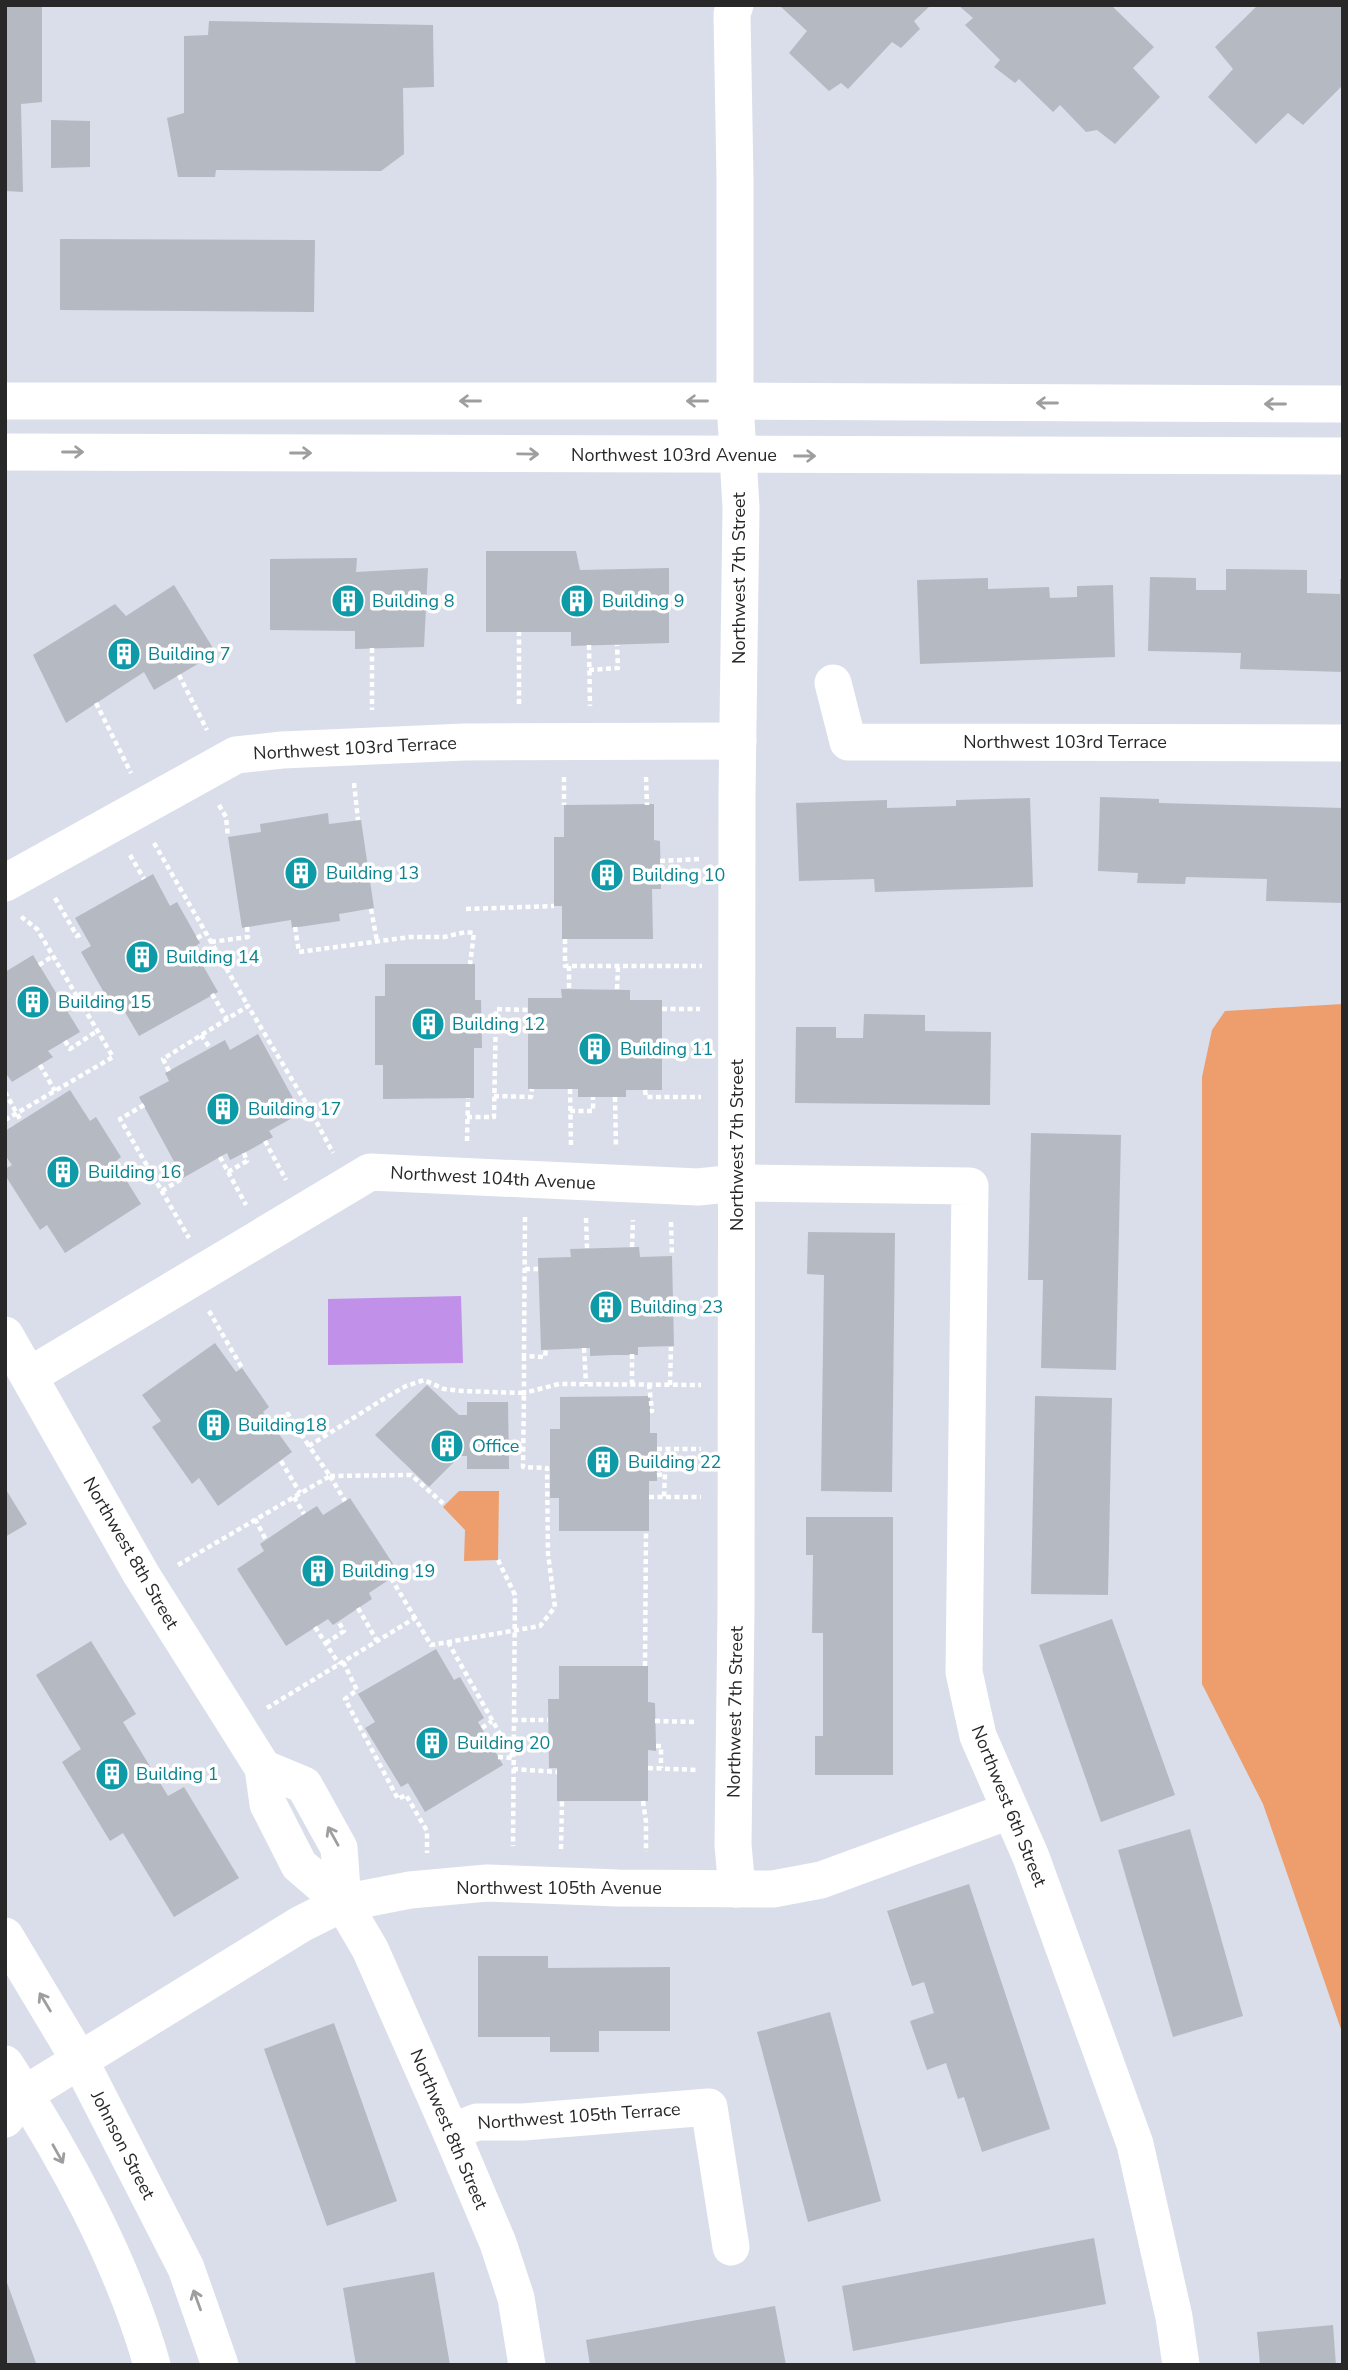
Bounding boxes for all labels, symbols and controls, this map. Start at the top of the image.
one-way arrow [458,394,481,408]
one-way arrow [686,394,709,408]
one-way arrow [1036,396,1059,409]
one-way arrow [1263,397,1286,411]
street label: Northwest 103rd Avenue [571,443,777,467]
one-way arrow [62,445,85,459]
one-way arrow [289,446,312,460]
one-way arrow [517,447,540,461]
one-way arrow [793,449,816,463]
street label: Northwest 7th Street [727,491,751,664]
building icon: Building 8 [329,582,367,620]
building icon: Building 9 [558,582,596,620]
place label: Building 8 [372,589,455,613]
place label: Building 9 [602,589,685,613]
building icon: Building 7 [105,635,143,673]
place label: Building 7 [148,642,231,666]
street label: Northwest 103rd Terrace [963,730,1167,754]
street label: Northwest 103rd Terrace [253,731,457,765]
building icon: Building 13 [282,854,320,892]
building icon: Building 10 [588,856,626,894]
place label: Building 13 [326,861,419,885]
place label: Building 10 [632,863,725,887]
building icon: Building 14 [123,938,161,976]
place label: Building 14 [166,945,260,969]
building icon: Building 15 [14,983,52,1021]
place label: Building 15 [58,990,151,1014]
building icon: Building 12 [409,1005,447,1043]
place label: Building 12 [452,1012,545,1036]
building icon: Building 11 [576,1030,614,1068]
place label: Building 11 [620,1037,713,1061]
street label: Northwest 7th Street [725,1058,749,1231]
building icon: Building 17 [204,1090,242,1128]
place label: Building 17 [248,1097,341,1121]
building icon: Building 16 [44,1153,82,1191]
place label: Building 16 [88,1160,181,1184]
street label: Northwest 104th Avenue [390,1161,596,1195]
building icon: Building 23 [587,1288,625,1326]
place label: Building 23 [630,1295,723,1319]
building icon: Building18 [195,1406,233,1444]
place label: Building18 [238,1413,327,1437]
building icon: Office [428,1427,466,1465]
place label: Office [472,1434,519,1458]
building icon: Building 22 [584,1443,622,1481]
place label: Building 22 [628,1450,721,1474]
street label: Northwest 8th Street [78,1473,185,1634]
building icon: Building 19 [299,1552,337,1590]
place label: Building 19 [342,1559,435,1583]
street label: Northwest 7th Street [722,1625,749,1798]
street label: Northwest 6th Street [966,1722,1053,1891]
building icon: Building 20 [413,1724,451,1762]
place label: Building 20 [457,1731,550,1755]
building icon: Building 1 [93,1755,131,1793]
place label: Building 1 [136,1762,219,1786]
one-way arrow [325,1826,339,1847]
street label: Northwest 105th Avenue [456,1876,662,1900]
one-way arrow [37,1993,51,2013]
street label: Northwest 8th Street [404,2045,494,2213]
street label: Johnson Street [85,2086,161,2204]
street label: Northwest 105th Terrace [477,2097,681,2135]
one-way arrow [51,2143,65,2163]
one-way arrow [190,2290,202,2312]

